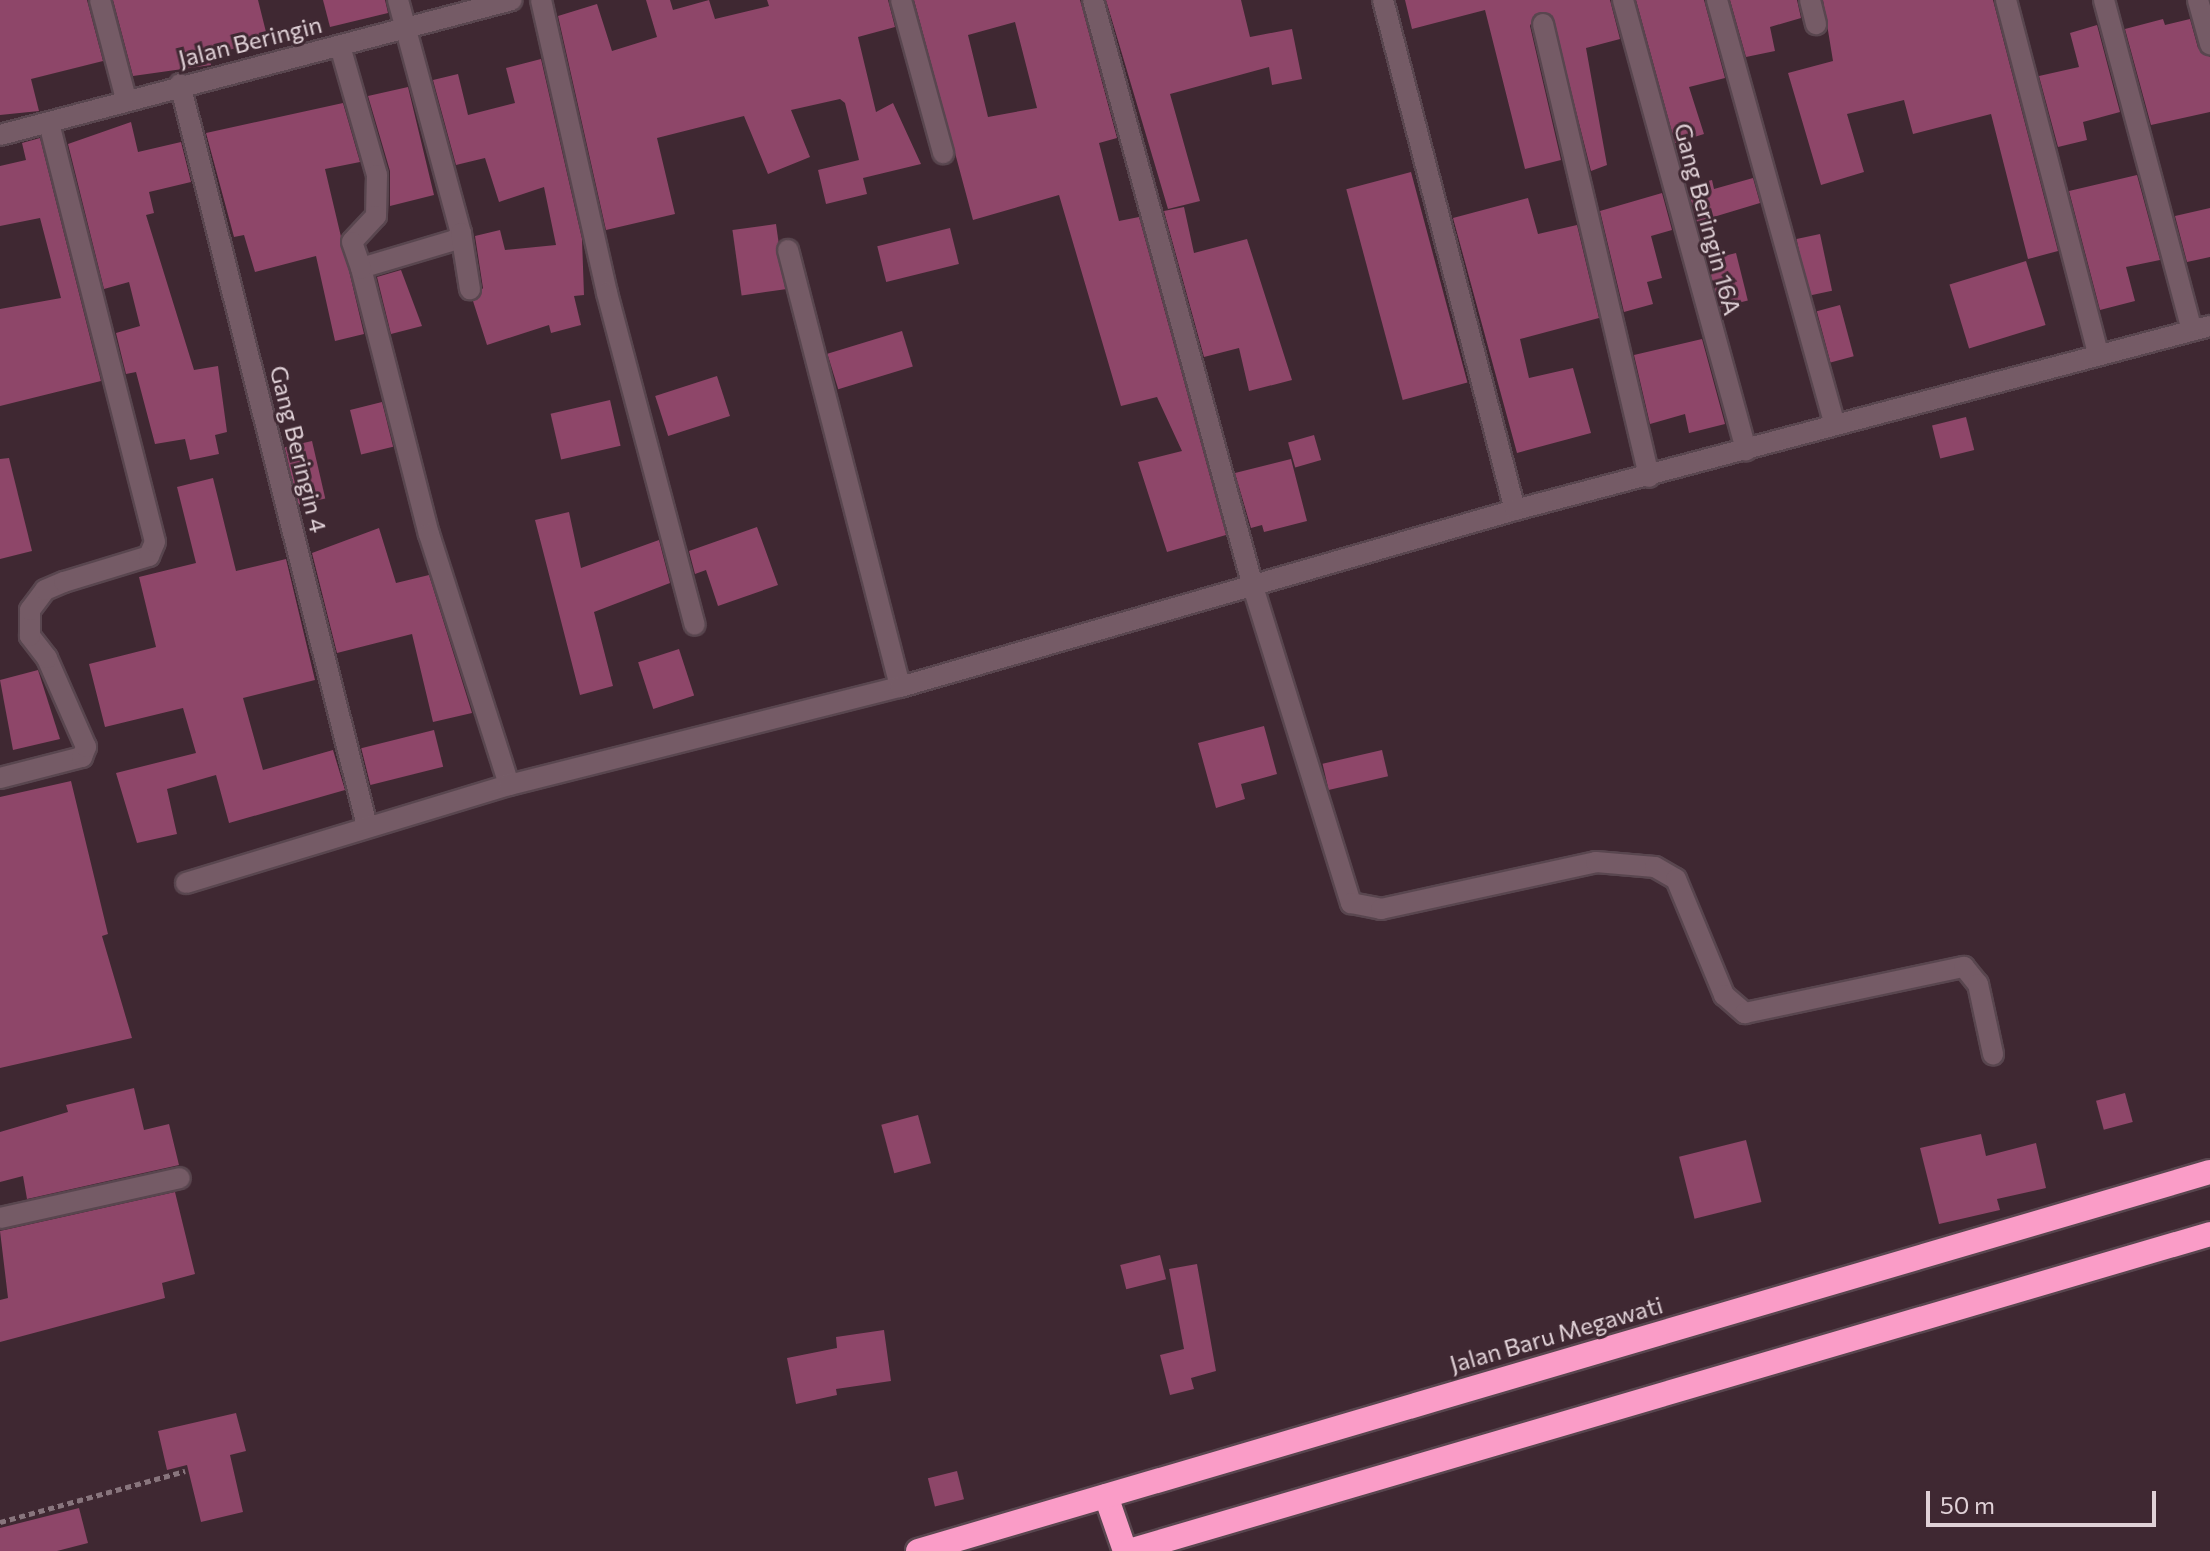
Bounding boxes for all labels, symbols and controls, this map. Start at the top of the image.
street label: Jalan Beringin [175,9,325,73]
street label: Gang Beringin 16A [1669,120,1747,318]
street label: Gang Beringin 4 [264,363,334,535]
street label: Jalan Baru Megawati [1446,1290,1666,1378]
scale bar [1930,1475,2160,1525]
text: 50 m [1940,1490,1995,1519]

